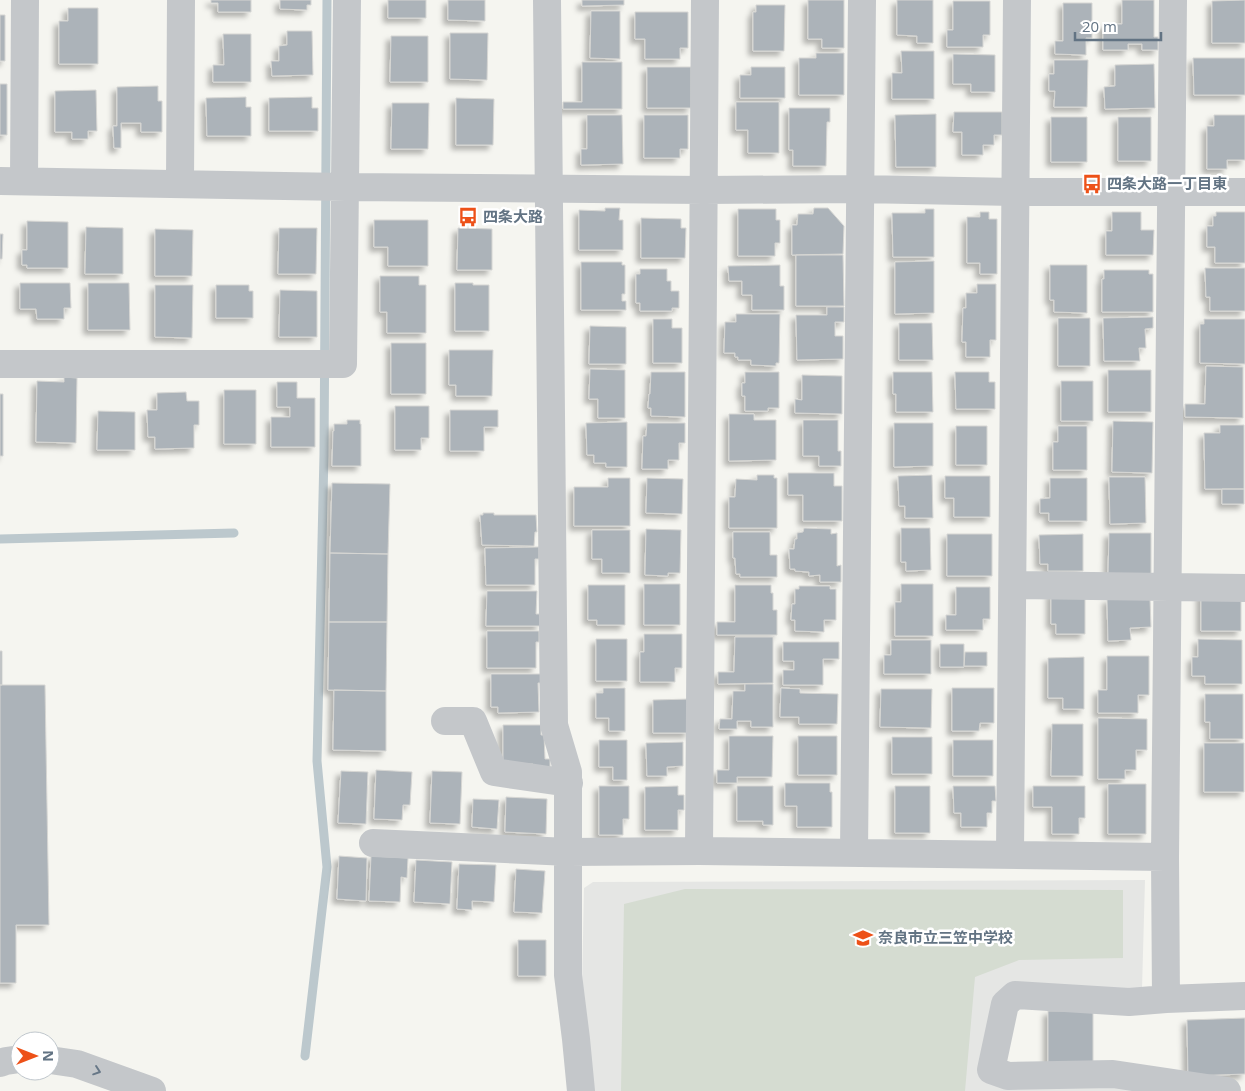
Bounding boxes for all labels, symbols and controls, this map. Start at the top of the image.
scale bar [1075,10,1161,42]
text: 20 m [1082,16,1117,36]
bus stop icon: 四条大路一丁目東 [1081,173,1103,195]
place label: 四条大路一丁目東 [1107,173,1227,193]
bus stop icon: 四条大路 [457,206,479,228]
place label: 四条大路 [483,206,543,226]
school or university icon: 奈良市立三笠中学校 [852,927,874,949]
place label: 奈良市立三笠中学校 [878,927,1013,947]
north arrow [10,1031,60,1081]
text: N [39,1050,58,1062]
one-way arrow [93,1065,101,1075]

